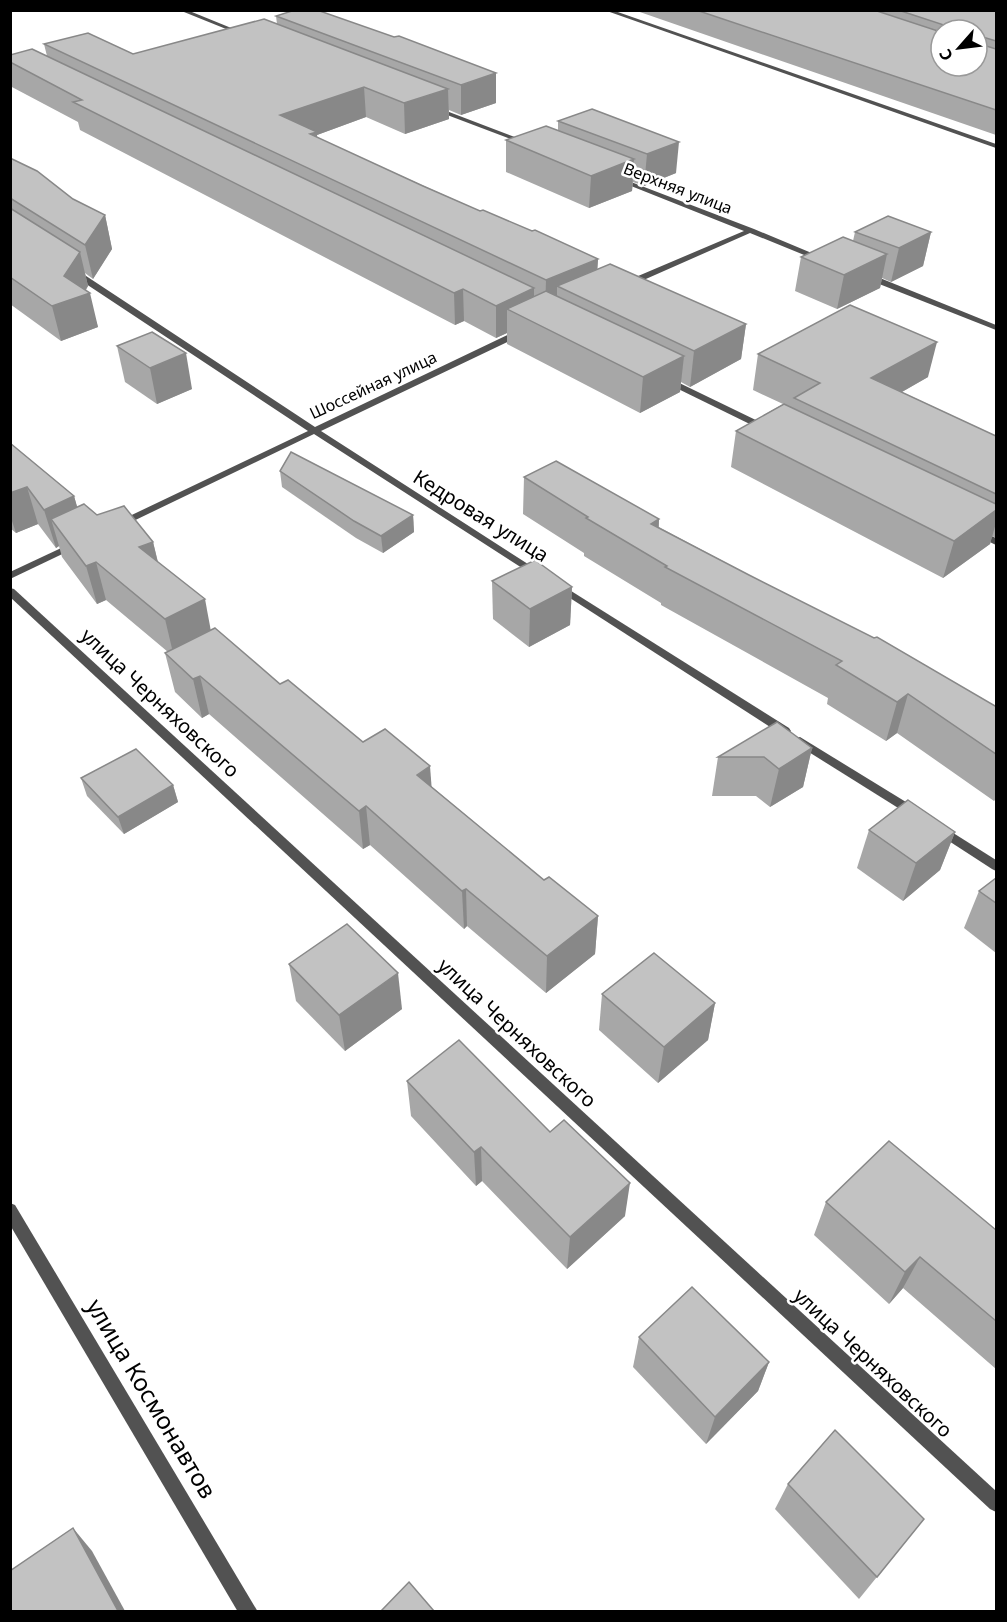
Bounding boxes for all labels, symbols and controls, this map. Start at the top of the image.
north arrow [929,18,989,78]
text: С [934,45,958,65]
street label: Верхняя улица [621,157,735,219]
street label: Шоссейная улица [306,346,440,424]
street label: Кедровая улица [408,463,554,568]
street label: улица Черняховского [75,622,246,783]
street label: улица Черняховского [432,952,603,1113]
street label: улица Черняховского [788,1282,959,1443]
street label: улица Космонавтов [80,1292,225,1504]

